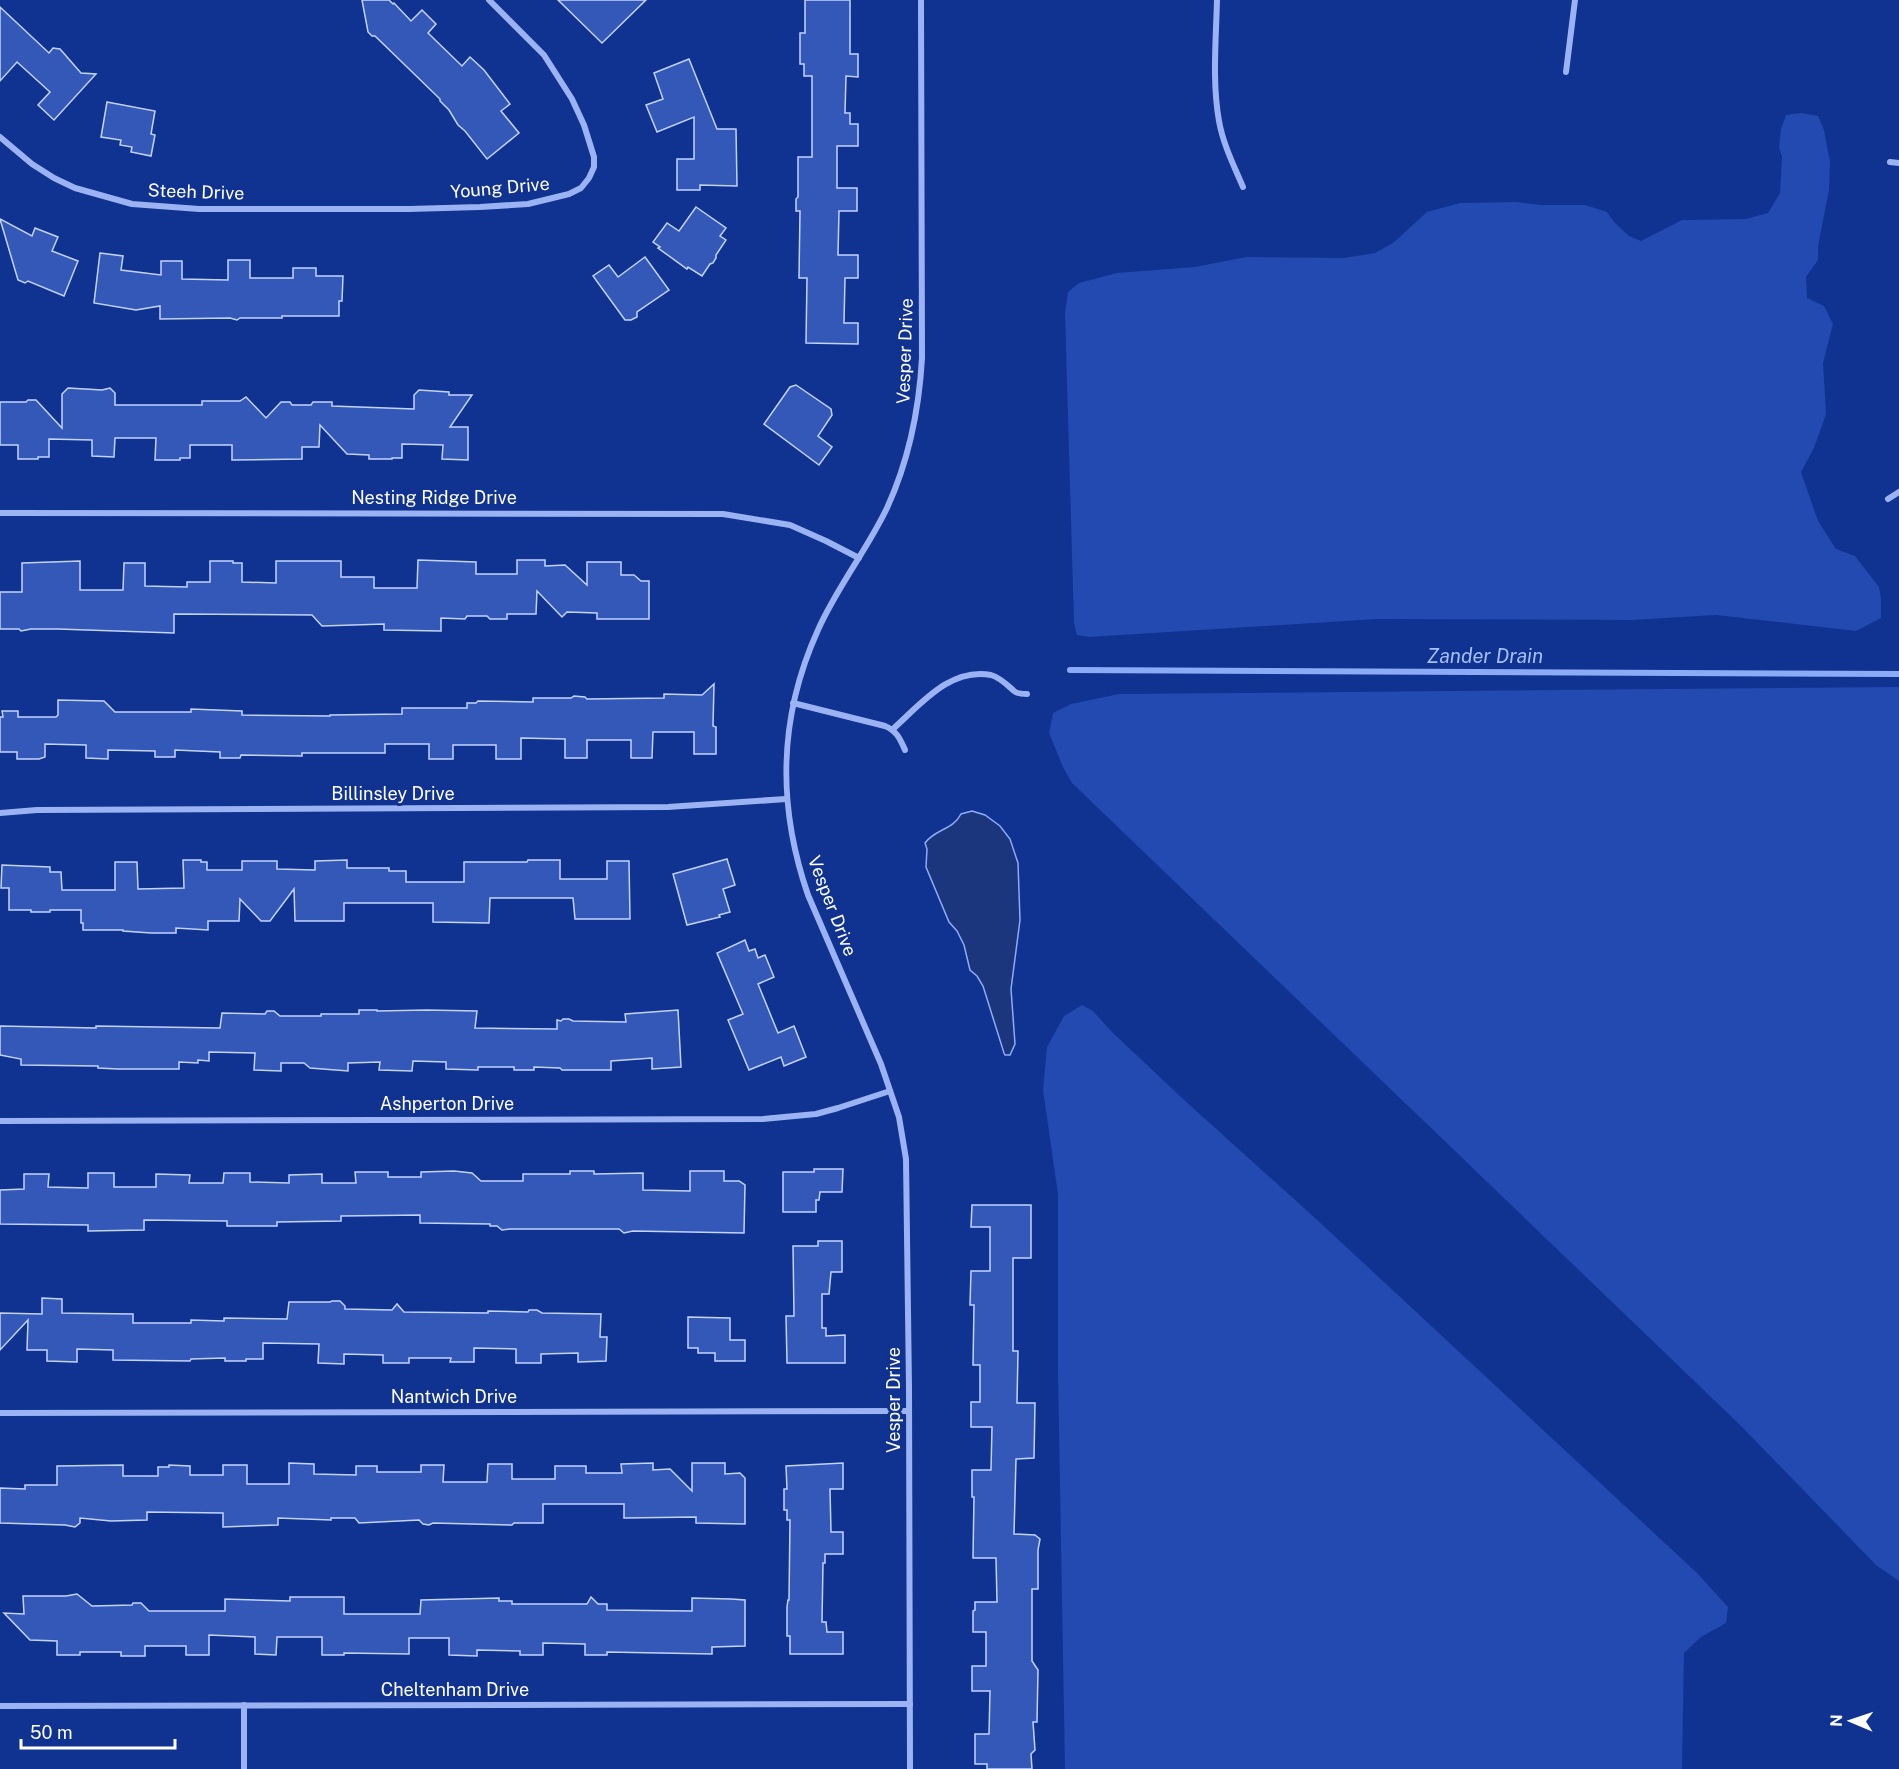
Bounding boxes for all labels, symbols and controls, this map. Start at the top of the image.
street label: Young Drive [449,173,550,202]
street label: Steeh Drive [147,179,245,204]
street label: Vesper Drive [892,298,917,404]
street label: Nesting Ridge Drive [351,487,517,508]
water label: Zander Drain [1427,644,1543,668]
street label: Billinsley Drive [331,783,455,804]
street label: Vesper Drive [804,853,861,959]
street label: Ashperton Drive [380,1093,514,1114]
street label: Vesper Drive [883,1347,904,1453]
street label: Nantwich Drive [391,1386,517,1407]
street label: Cheltenham Drive [381,1679,529,1700]
north arrow [1821,1691,1881,1751]
scale bar [21,1712,176,1750]
text: N [1827,1714,1846,1727]
text: 50 m [30,1722,73,1743]

